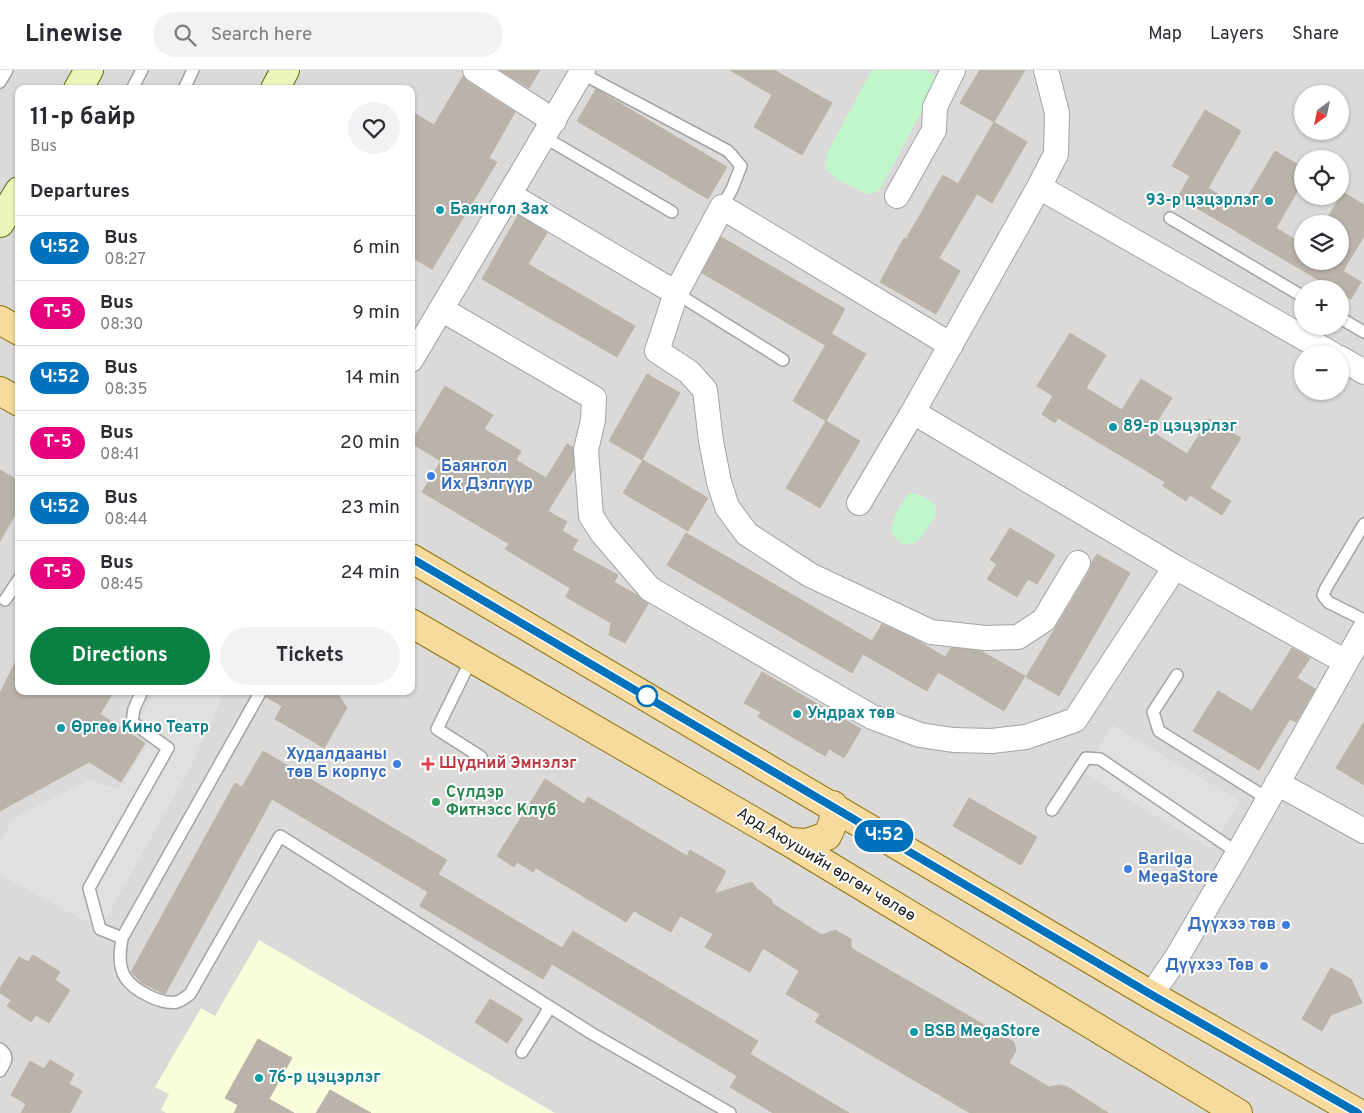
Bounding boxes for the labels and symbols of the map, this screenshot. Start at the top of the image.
north arrow [1294,85,1349,140]
place label: 93-р цэцэрлэг [1146,191,1259,211]
marker: 93-р цэцэрлэг [1263,195,1275,207]
place label: Баянгол Зах [450,200,549,220]
marker: Баянгол Зах [434,204,446,216]
place label: 89-р цэцэрлэг [1123,417,1237,437]
marker: 89-р цэцэрлэг [1107,421,1119,433]
place label: Баянгол Их Дэлгүүр [441,457,533,495]
marker: Баянгол Их Дэлгүүр [425,470,437,482]
unlabelled marker [636,685,658,707]
place label: Ундрах төв [807,704,895,724]
marker: Ундрах төв [791,708,803,720]
place label: Өргөө Кино Театр [71,718,209,738]
marker: Өргөө Кино Театр [55,722,67,734]
place label: Худалдааны төв Б корпус [286,745,387,783]
place label: Шүдний Эмнэлэг [439,754,577,774]
marker: Шүдний Эмнэлэг [421,757,435,771]
marker: Худалдааны төв Б корпус [391,758,403,770]
place label: Сүлдэр Фитнэсс Kлуб [446,783,556,821]
marker: Сүлдэр Фитнэсс Kлуб [430,796,442,808]
street label: Ард Аюушийн өргөн чөлөө [733,804,919,926]
line badge: Ч:52 [849,820,919,852]
place label: Barilga MegaStore [1138,850,1218,888]
marker: Barilga MegaStore [1122,863,1134,875]
place label: Дүүхээ төв [1188,915,1276,935]
marker: Дүүхээ төв [1280,919,1292,931]
place label: Дүүхээ Төв [1165,956,1254,976]
marker: Дүүхээ Төв [1258,960,1270,972]
place label: BSB MegaStore [924,1022,1040,1042]
marker: BSB MegaStore [908,1026,920,1038]
place label: 76-р цэцэрлэг [269,1068,381,1088]
marker: 76-р цэцэрлэг [253,1072,265,1084]

